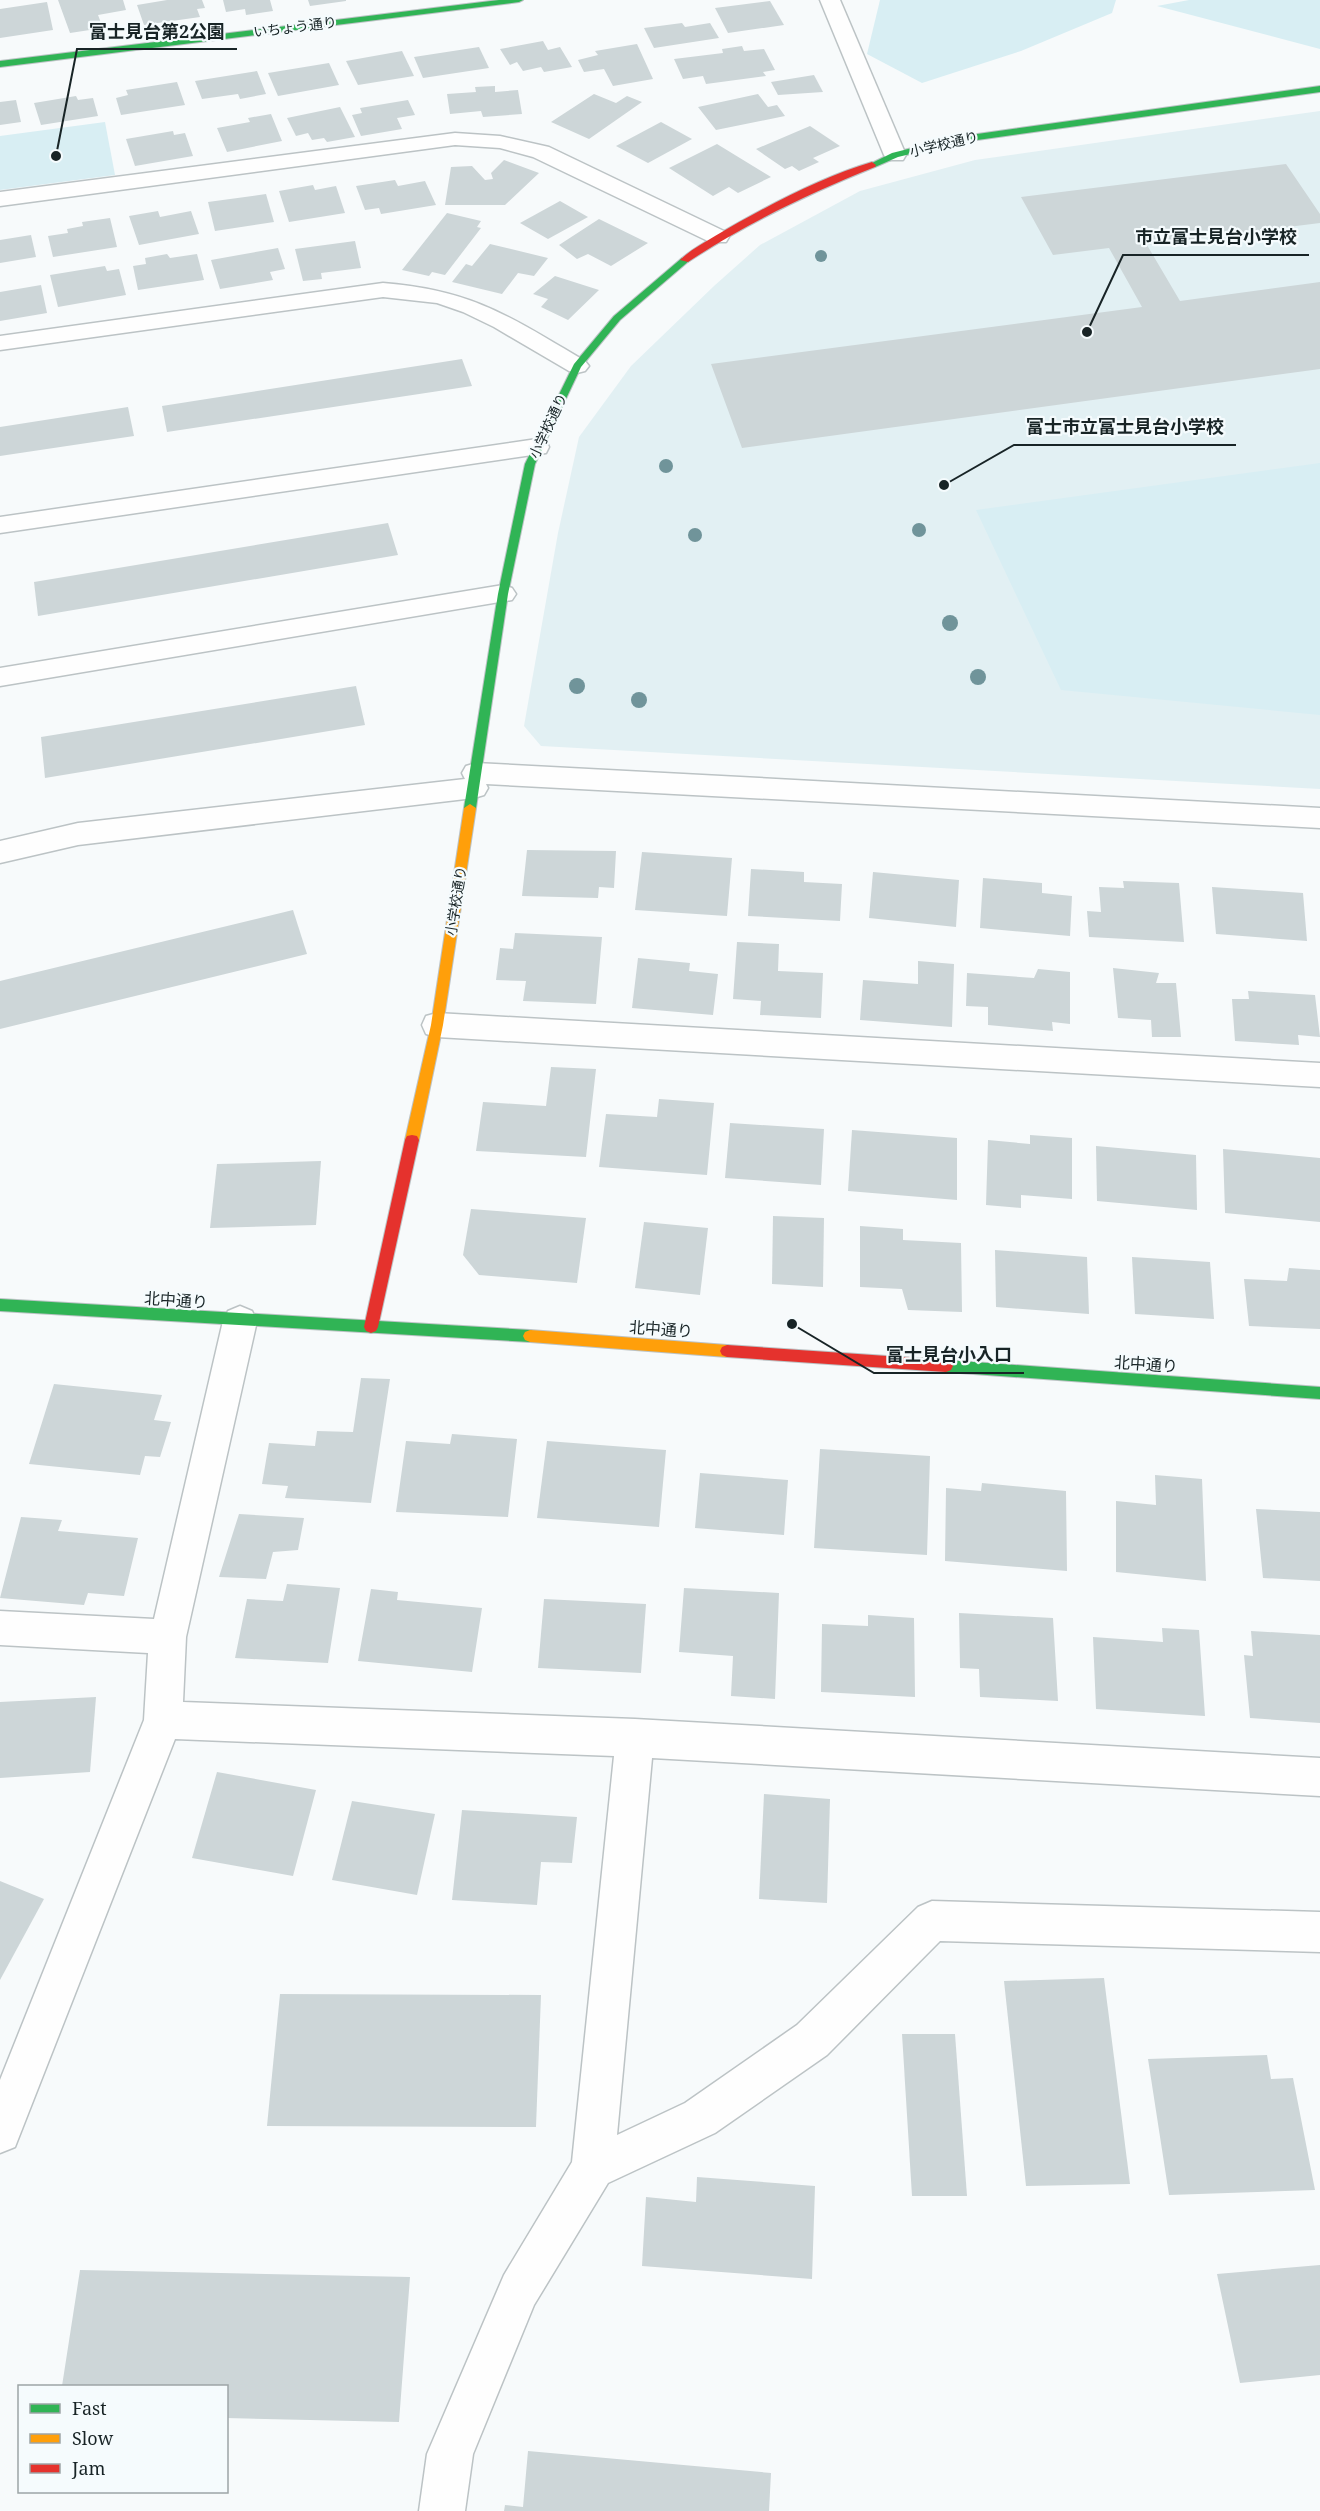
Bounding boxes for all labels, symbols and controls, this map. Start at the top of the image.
street label: いちょう通り [252,12,338,41]
callout: 富士見台第2公園 [77,13,237,49]
text: 富士見台第2公園 [89,19,225,43]
street label: 小学校通り [908,126,980,161]
callout: 市立富士見台小学校 [1123,219,1309,255]
text: 市立富士見台小学校 [1135,224,1297,248]
street label: 小学校通り [524,390,571,462]
callout: 富士市立富士見台小学校 [1014,409,1236,445]
text: 富士市立富士見台小学校 [1026,414,1224,438]
street label: 小学校通り [441,865,470,937]
street label: 北中通り [143,1287,209,1313]
street label: 北中通り [628,1316,694,1342]
callout: 富士見台小入口 [874,1337,1024,1373]
text: 富士見台小入口 [886,1342,1012,1366]
street label: 北中通り [1113,1351,1179,1377]
legend [18,2385,228,2493]
text: Fast [72,2396,107,2420]
text: Slow [72,2426,114,2450]
text: Jam [71,2456,106,2480]

